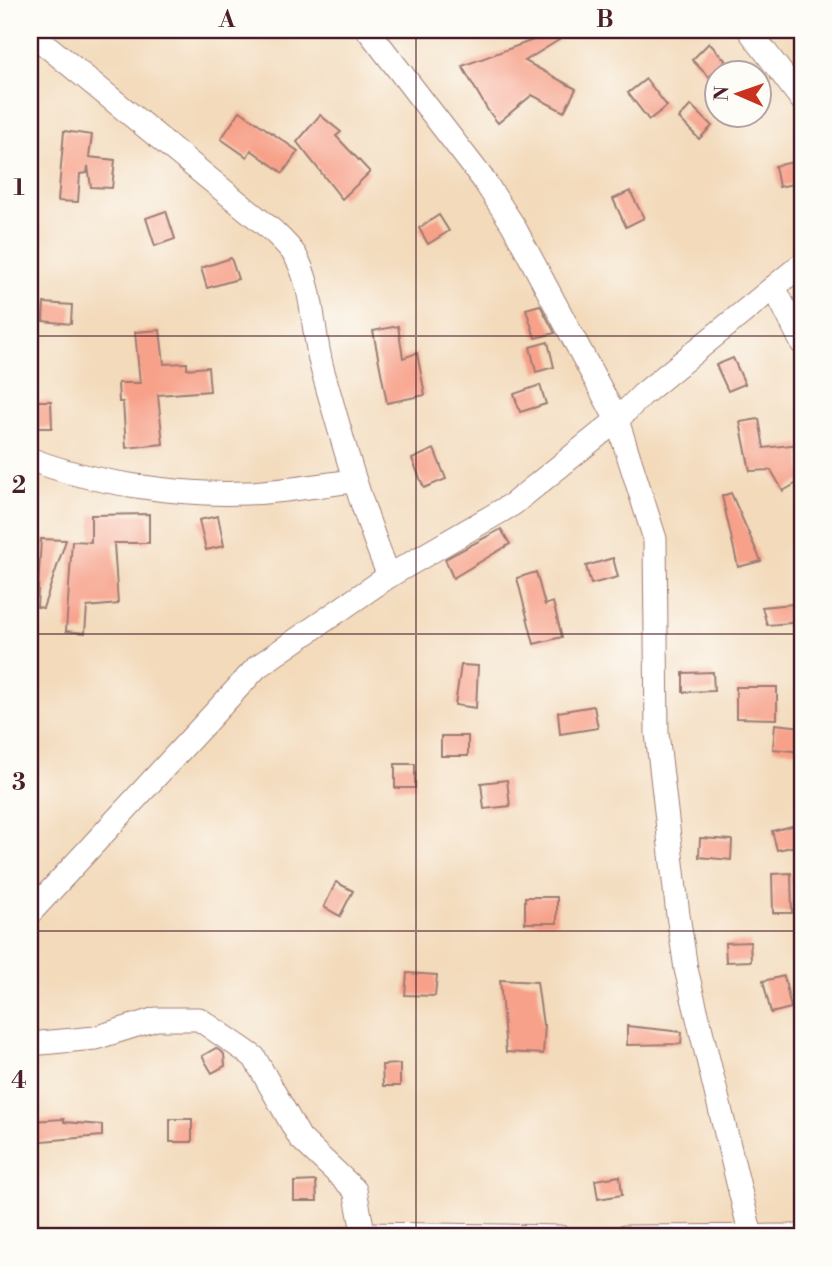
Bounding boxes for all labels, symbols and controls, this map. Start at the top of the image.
text: A [218,6,236,34]
text: B [596,6,614,34]
north arrow [702,60,772,130]
text: N [710,86,734,101]
text: 1 [13,174,25,202]
text: 2 [12,472,26,500]
text: 3 [12,769,26,797]
text: 4 [11,1067,27,1095]

